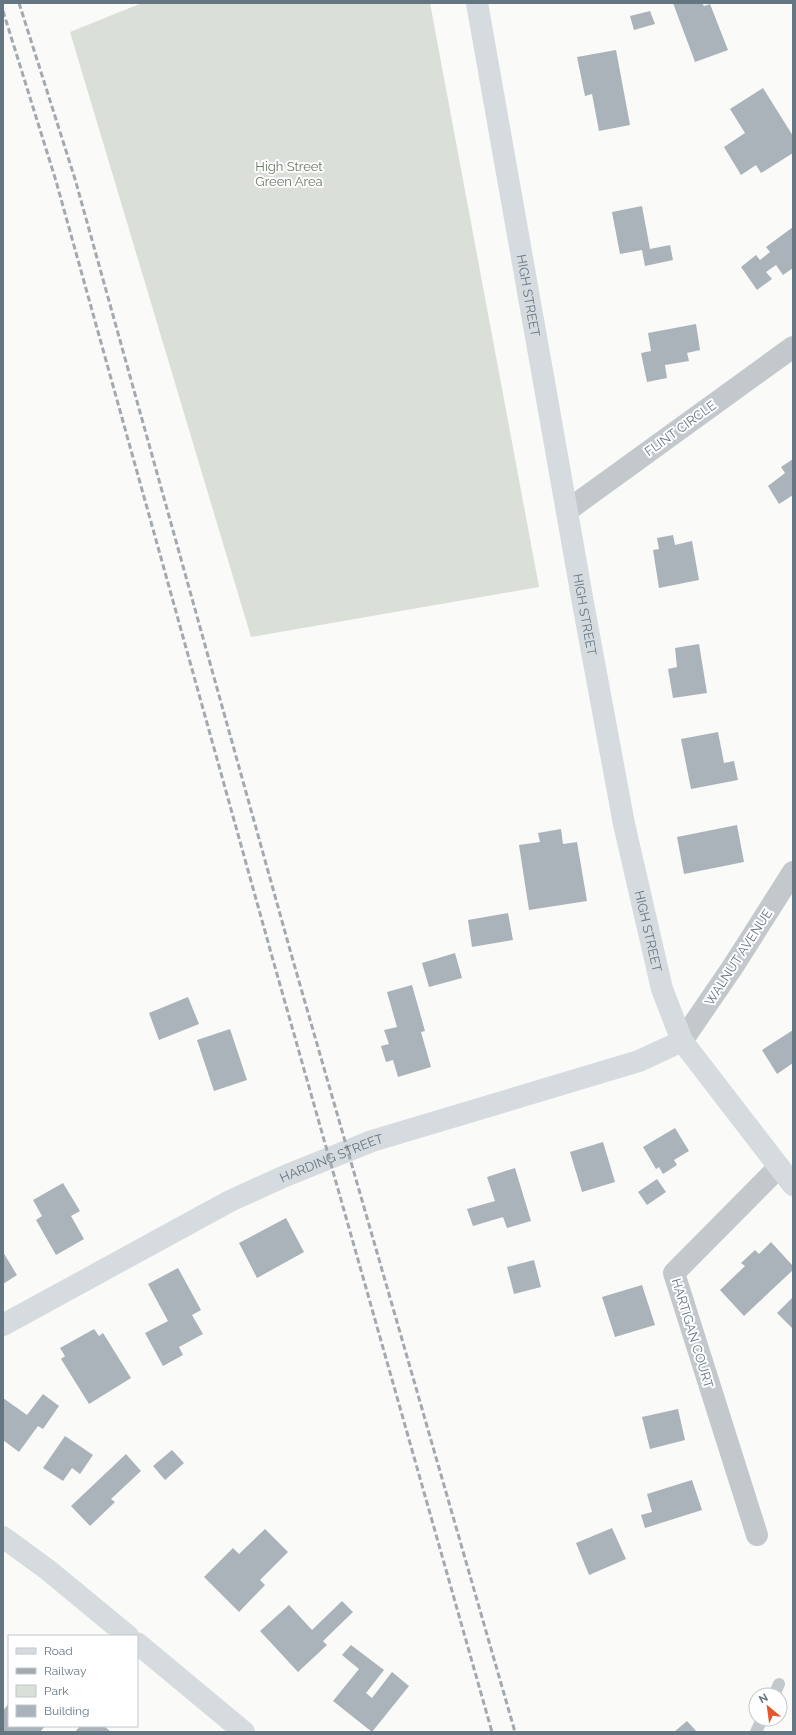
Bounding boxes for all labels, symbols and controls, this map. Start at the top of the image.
park label: High Street Green Area [255,159,323,189]
street label: HIGH STREET [514,253,543,338]
street label: FLINT CIRCLE [642,397,719,459]
street label: HIGH STREET [570,572,600,657]
street label: HIGH STREET [632,889,665,974]
street label: WALNUT AVENUE [702,906,775,1008]
street label: HARDING STREET [277,1131,385,1185]
street label: HARTIGAN COURT [669,1276,716,1390]
legend [8,1635,138,1727]
text: Road [44,1644,73,1658]
text: Railway [44,1664,87,1678]
text: Park [44,1684,69,1698]
north arrow [748,1687,788,1727]
text: N [757,1691,770,1706]
text: Building [44,1704,90,1718]

